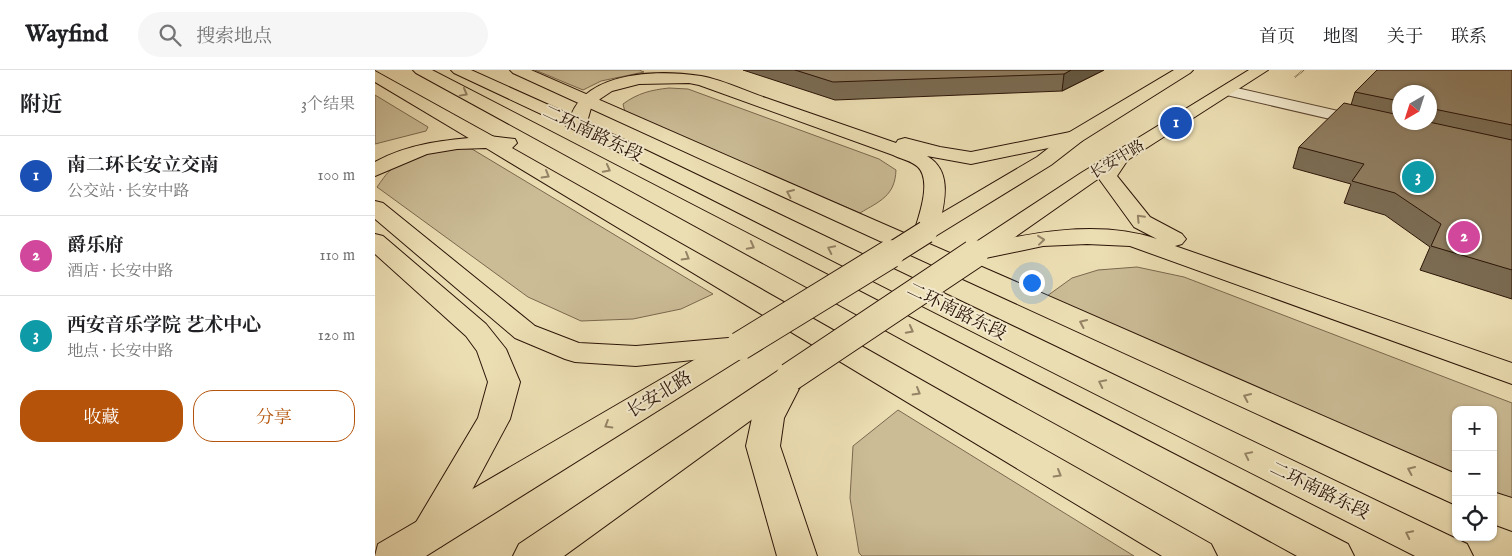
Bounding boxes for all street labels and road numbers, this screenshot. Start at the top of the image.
street label: 二环南路东段 [539,101,646,168]
street label: 长安中路 [1087,136,1148,183]
street label: 二环南路东段 [903,278,1010,346]
street label: 长安北路 [623,367,697,424]
street label: 二环南路东段 [1266,457,1373,525]

